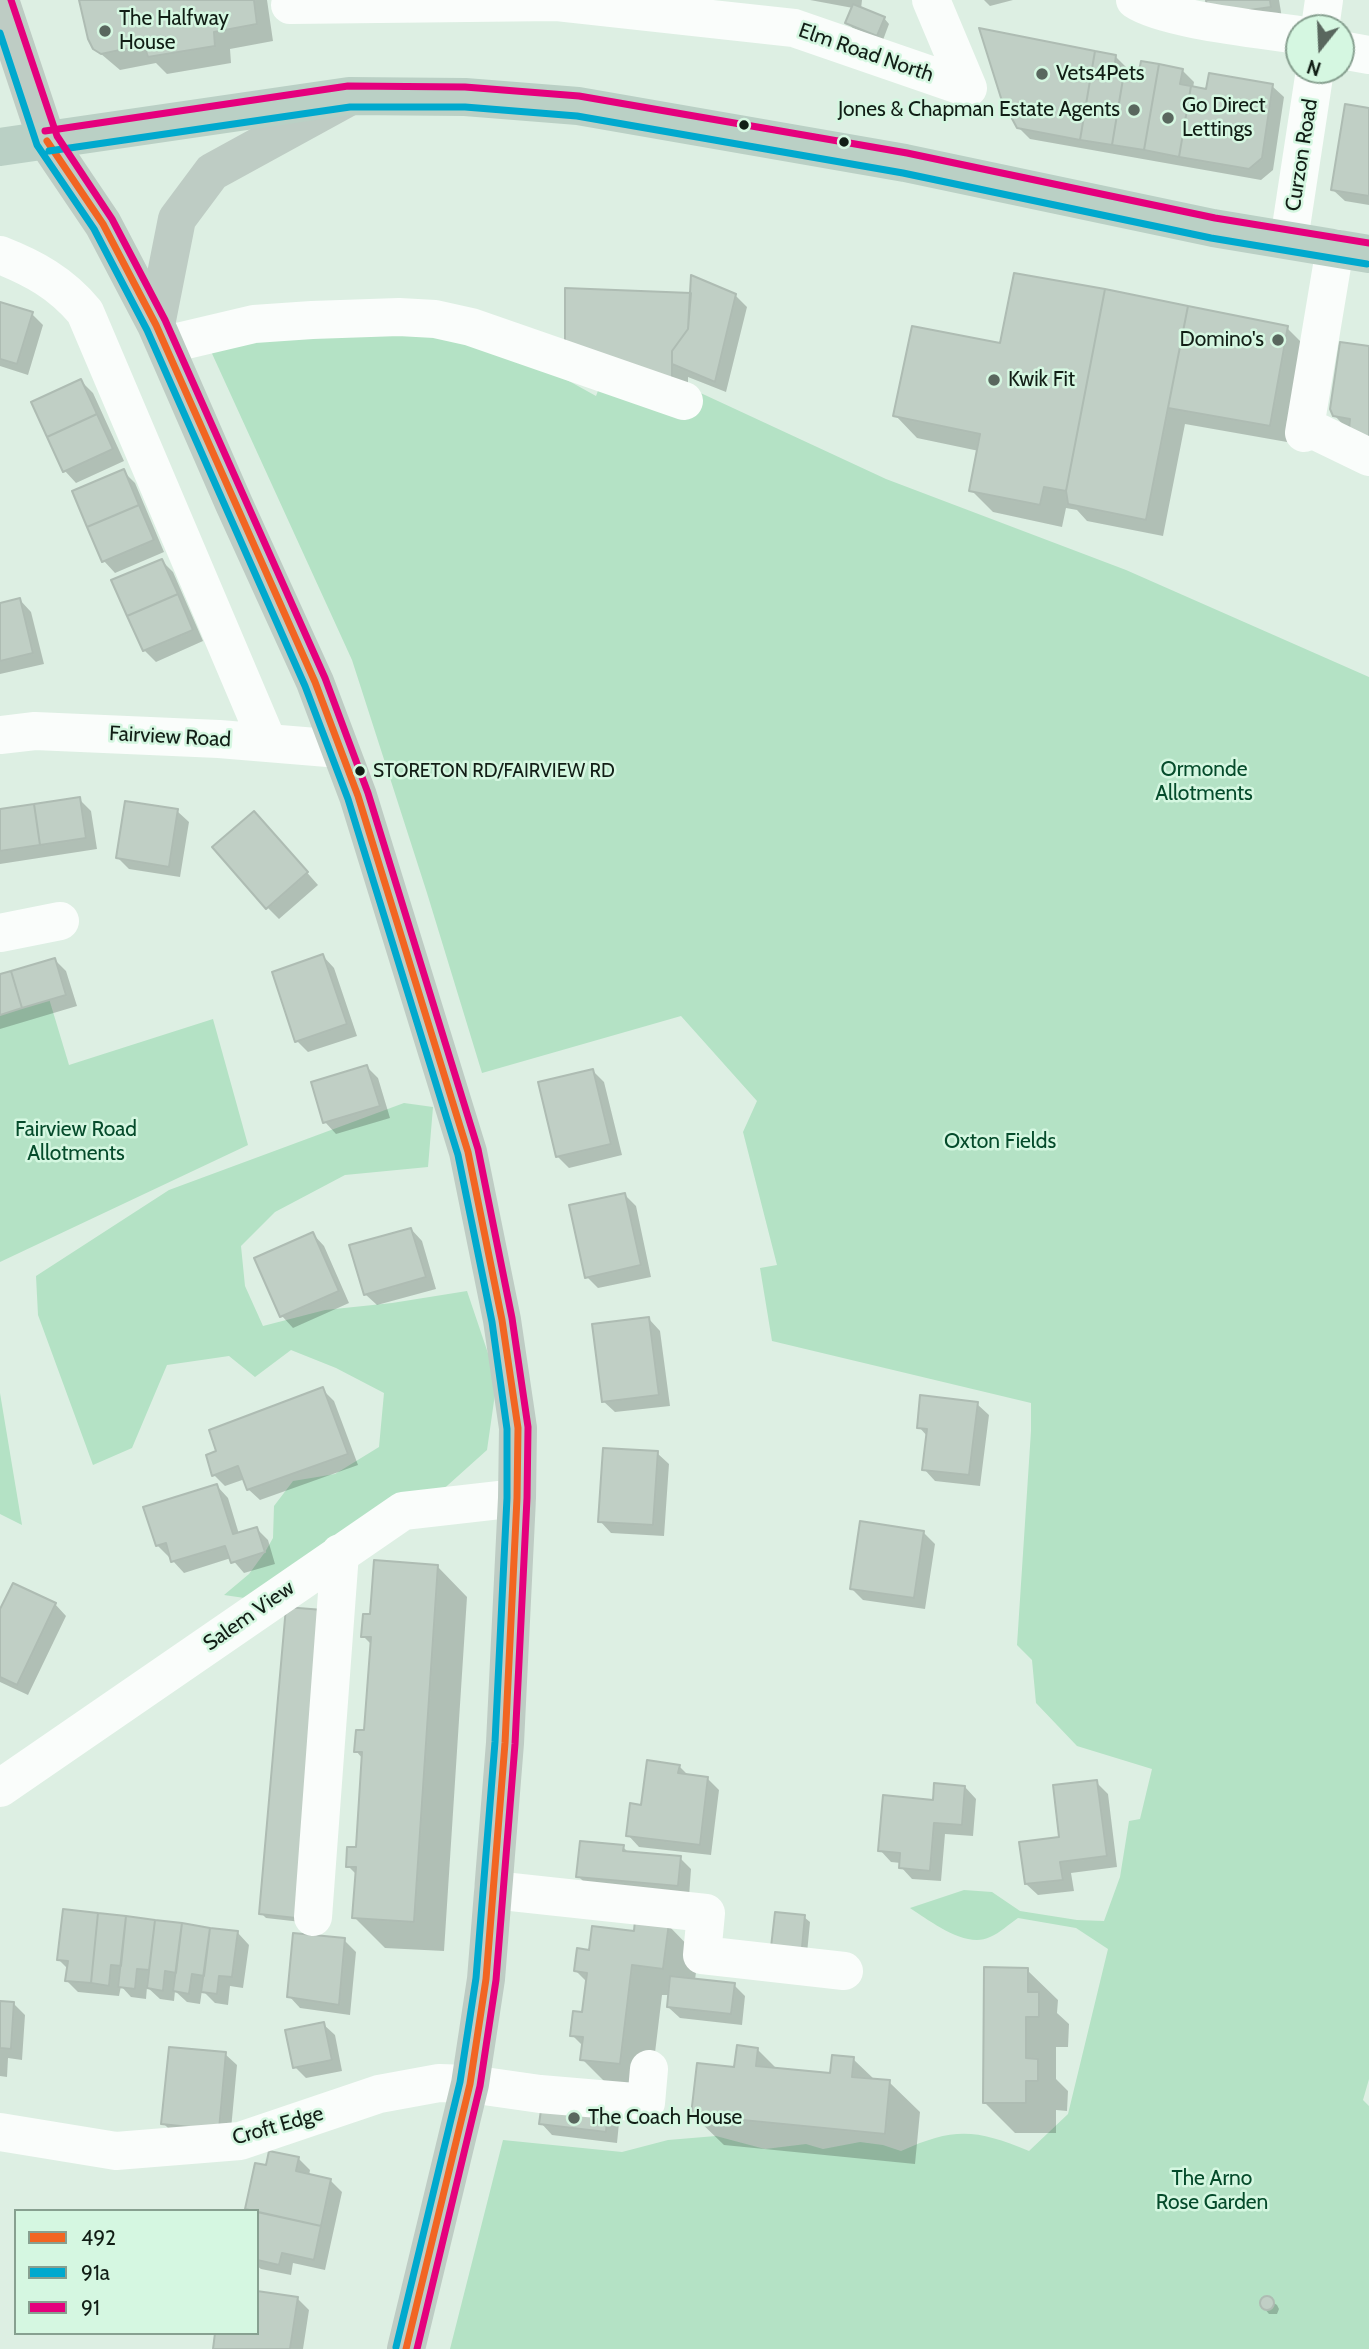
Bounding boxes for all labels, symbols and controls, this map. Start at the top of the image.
place label: The Halfway House [119,6,229,56]
north arrow [1285,14,1355,84]
street label: Elm Road North [795,18,937,88]
marker: The Halfway House [97,23,113,39]
text: N [1304,55,1324,81]
place label: Vets4Pets [1056,61,1144,87]
marker: Vets4Pets [1034,66,1050,82]
place label: Go Direct Lettings [1182,93,1266,143]
place label: Jones & Chapman Estate Agents [838,97,1120,123]
street label: Curzon Road [1281,97,1323,213]
marker: Jones & Chapman Estate Agents [1126,102,1142,118]
marker: Go Direct Lettings [1160,110,1176,126]
unlabelled marker [737,118,751,132]
unlabelled marker [837,135,851,149]
place label: Domino's [1180,327,1264,353]
marker: Domino's [1270,332,1286,348]
place label: Kwik Fit [1008,367,1075,393]
marker: Kwik Fit [986,372,1002,388]
street label: Fairview Road [108,721,232,753]
park label: Ormonde Allotments [1155,757,1253,807]
place label: STORETON RD/FAIRVIEW RD [373,760,615,782]
marker: STORETON RD/FAIRVIEW RD [353,764,367,778]
park label: Fairview Road Allotments [15,1117,137,1167]
park label: Oxton Fields [944,1129,1056,1155]
street label: Salem View [199,1575,299,1657]
street label: Croft Edge [230,2101,326,2151]
place label: The Coach House [588,2105,742,2131]
marker: The Coach House [566,2110,582,2126]
park label: The Arno Rose Garden [1156,2166,1268,2216]
legend [14,2209,259,2335]
text: 492 [81,2225,116,2250]
text: 91a [81,2260,110,2285]
text: 91 [81,2295,100,2320]

